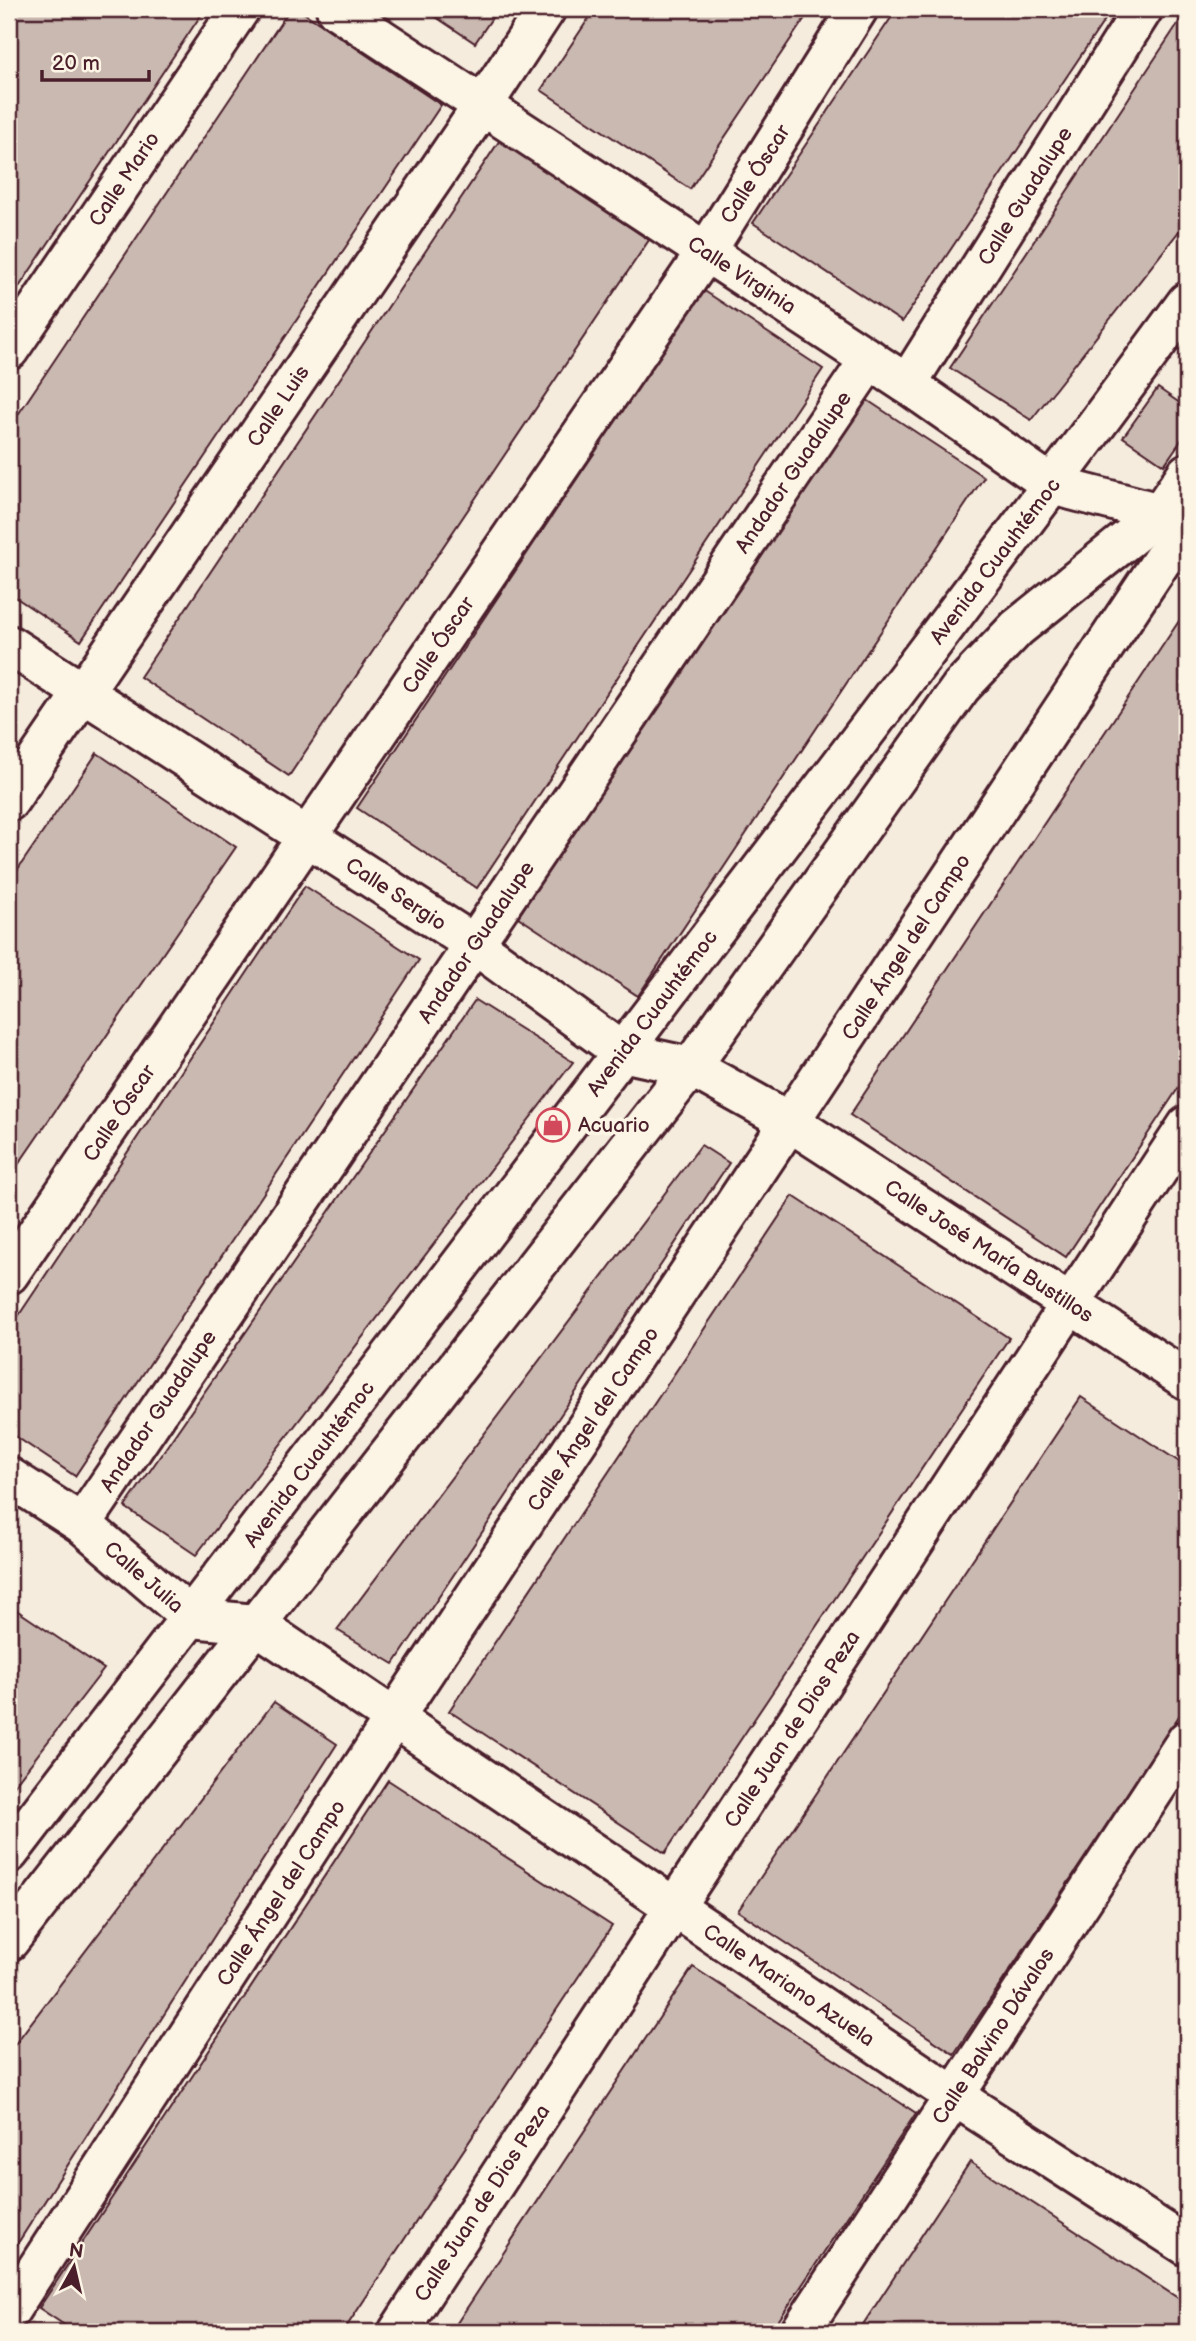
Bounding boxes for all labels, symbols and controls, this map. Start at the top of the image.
scale bar [42,38,149,82]
text: 20 m [52,51,100,76]
street label: Calle Óscar [715,120,796,228]
street label: Calle Guadalupe [973,122,1078,270]
street label: Calle Mario [84,127,165,231]
street label: Calle Virginia [683,231,801,320]
street label: Calle Luis [242,361,315,452]
street label: Andador Guadalupe [730,386,857,558]
street label: Avenida Cuauhtémoc [925,473,1066,649]
street label: Calle Óscar [397,592,480,698]
street label: Calle Ángel del Campo [837,849,976,1045]
street label: Calle Sergio [341,853,451,936]
street label: Andador Guadalupe [413,856,540,1028]
street label: Avenida Cuauhtémoc [582,925,723,1101]
street label: Calle Óscar [78,1060,161,1166]
shop icon: Acuario [534,1106,572,1144]
place label: Acuario [578,1113,650,1138]
street label: Calle José María Bustillos [880,1175,1098,1328]
street label: Calle Ángel del Campo [522,1322,665,1516]
street label: Andador Guadalupe [95,1325,222,1497]
street label: Avenida Cuauhtémoc [239,1376,380,1552]
street label: Calle Julia [99,1536,189,1619]
street label: Calle Juan de Dios Peza [719,1626,866,1833]
street label: Calle Ángel del Campo [212,1795,351,1991]
street label: Calle Mariano Azuela [698,1919,879,2052]
street label: Calle Balvino Dávalos [927,1943,1060,2129]
street label: Calle Juan de Dios Peza [409,2100,556,2307]
north arrow [38,2232,108,2302]
text: N [67,2239,85,2264]

